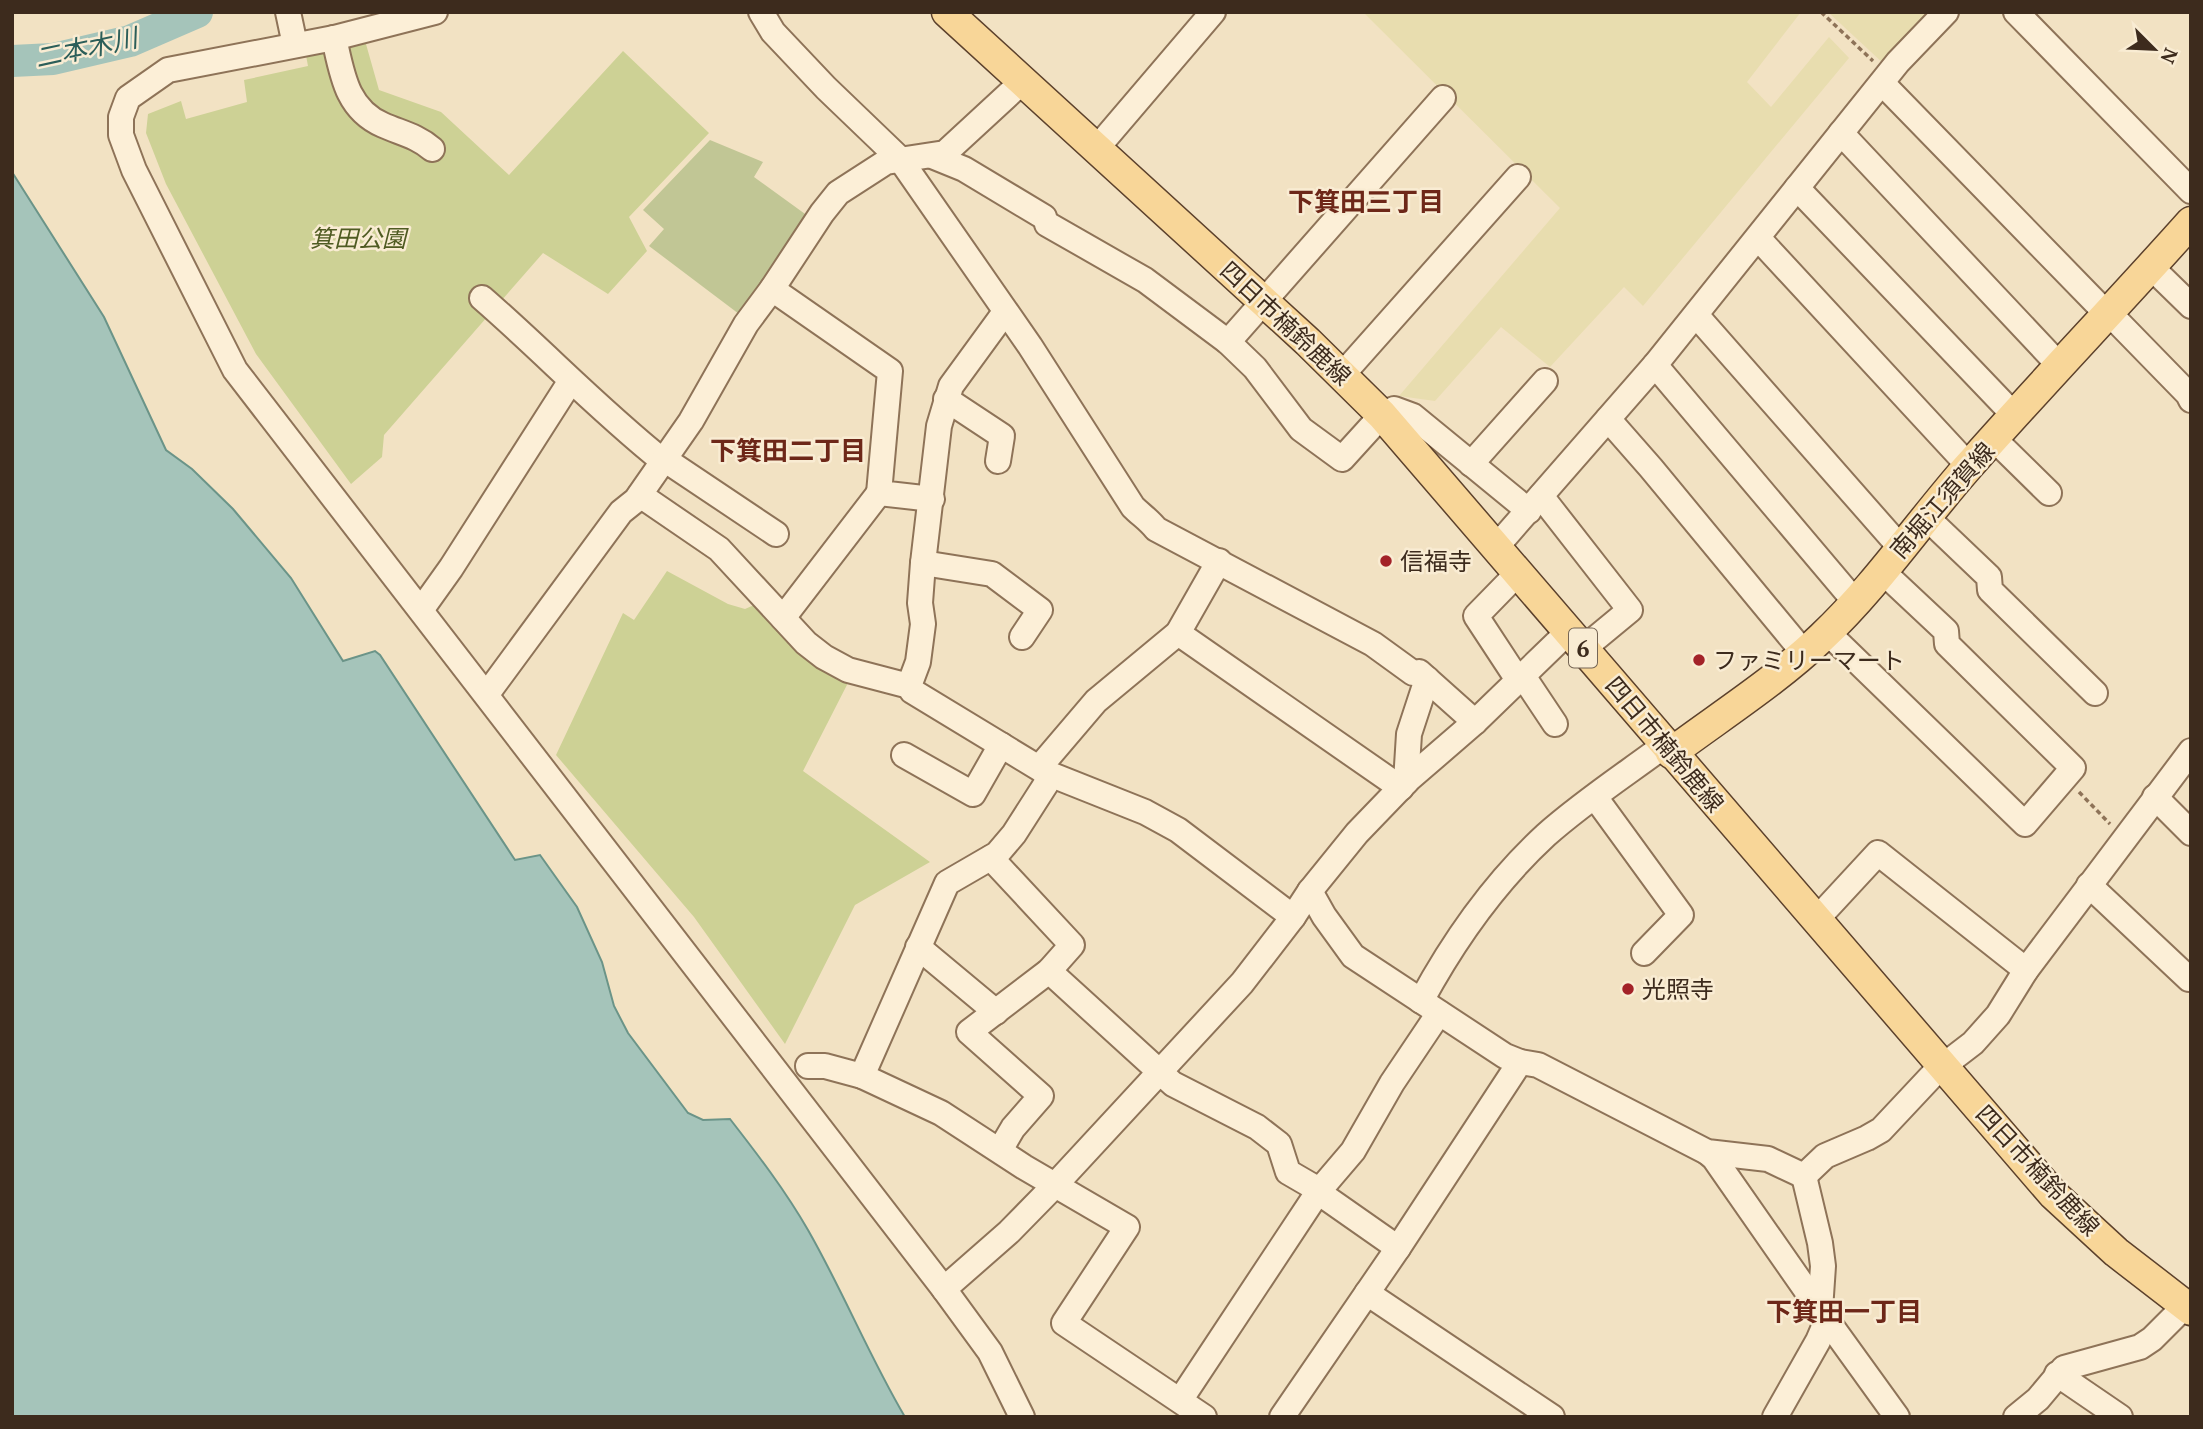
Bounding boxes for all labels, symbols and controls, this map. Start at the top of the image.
north arrow [2119,14,2189,84]
water label: 二本木川 [32,19,143,74]
text: N [2155,44,2184,68]
district label: 下箕田三丁目 [1288,184,1444,218]
park label: 箕田公園 [310,222,409,254]
street label: 四日市楠鈴鹿線 [1214,254,1358,392]
district label: 下箕田二丁目 [710,433,866,467]
street label: 南堀江須賀線 [1883,435,2001,565]
place label: 信福寺 [1400,545,1472,577]
marker: 信福寺 [1378,553,1394,569]
road number: 6 [1569,628,1597,668]
place label: ファミリーマート [1713,644,1905,676]
marker: ファミリーマート [1691,652,1707,668]
street label: 四日市楠鈴鹿線 [1599,669,1731,819]
place label: 光照寺 [1642,973,1714,1005]
marker: 光照寺 [1620,981,1636,997]
street label: 四日市楠鈴鹿線 [1969,1098,2107,1242]
district label: 下箕田一丁目 [1766,1294,1922,1328]

